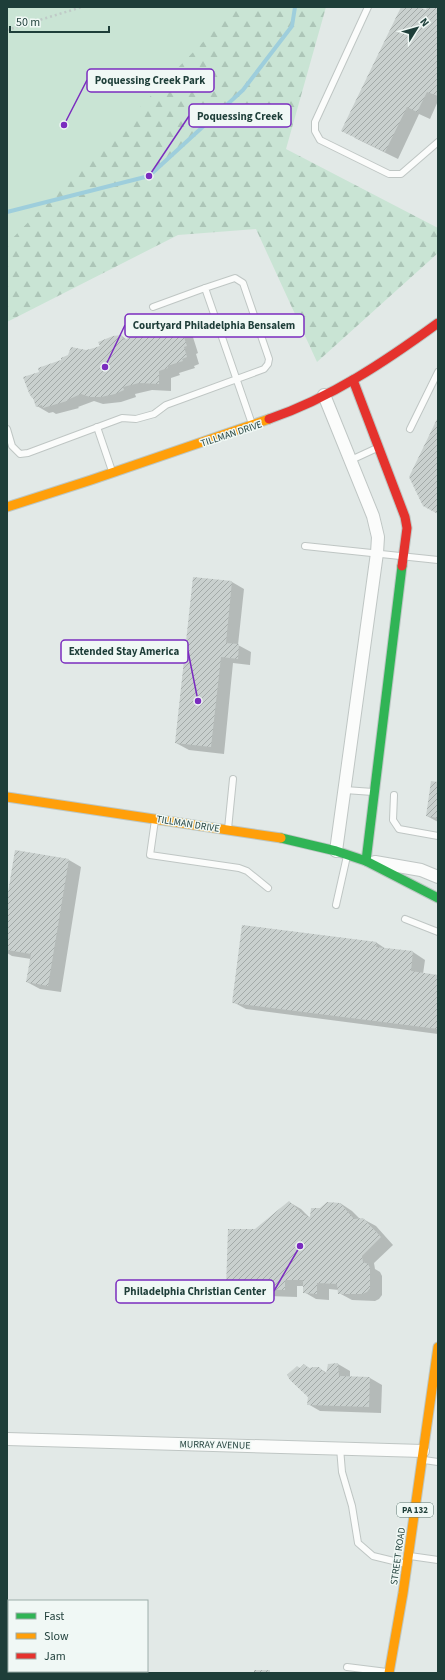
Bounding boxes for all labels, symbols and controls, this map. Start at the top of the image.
scale bar [10,8,109,34]
north arrow [397,8,437,48]
text: 50 m [16,14,40,31]
text: N [416,15,433,30]
callout: Poquessing Creek Park [87,69,214,92]
text: Poquessing Creek Park [95,73,205,88]
callout: Poquessing Creek [189,104,291,127]
text: Poquessing Creek [197,109,283,124]
callout: Courtyard Philadelphia Bensalem [125,314,304,337]
text: Courtyard Philadelphia Bensalem [133,318,295,333]
street label: TILLMAN DRIVE [199,417,264,450]
callout: Extended Stay America [61,640,188,663]
text: Extended Stay America [69,644,179,659]
street label: TILLMAN DRIVE [155,812,220,836]
callout: Philadelphia Christian Center [116,1280,274,1303]
text: Philadelphia Christian Center [124,1284,267,1299]
street label: MURRAY AVENUE [179,1437,251,1453]
road number: PA 132 [397,1503,433,1517]
street label: STREET ROAD [387,1526,409,1586]
legend [8,1600,148,1672]
text: Fast [44,1608,64,1625]
text: Slow [44,1628,69,1645]
text: Jam [44,1648,66,1665]

